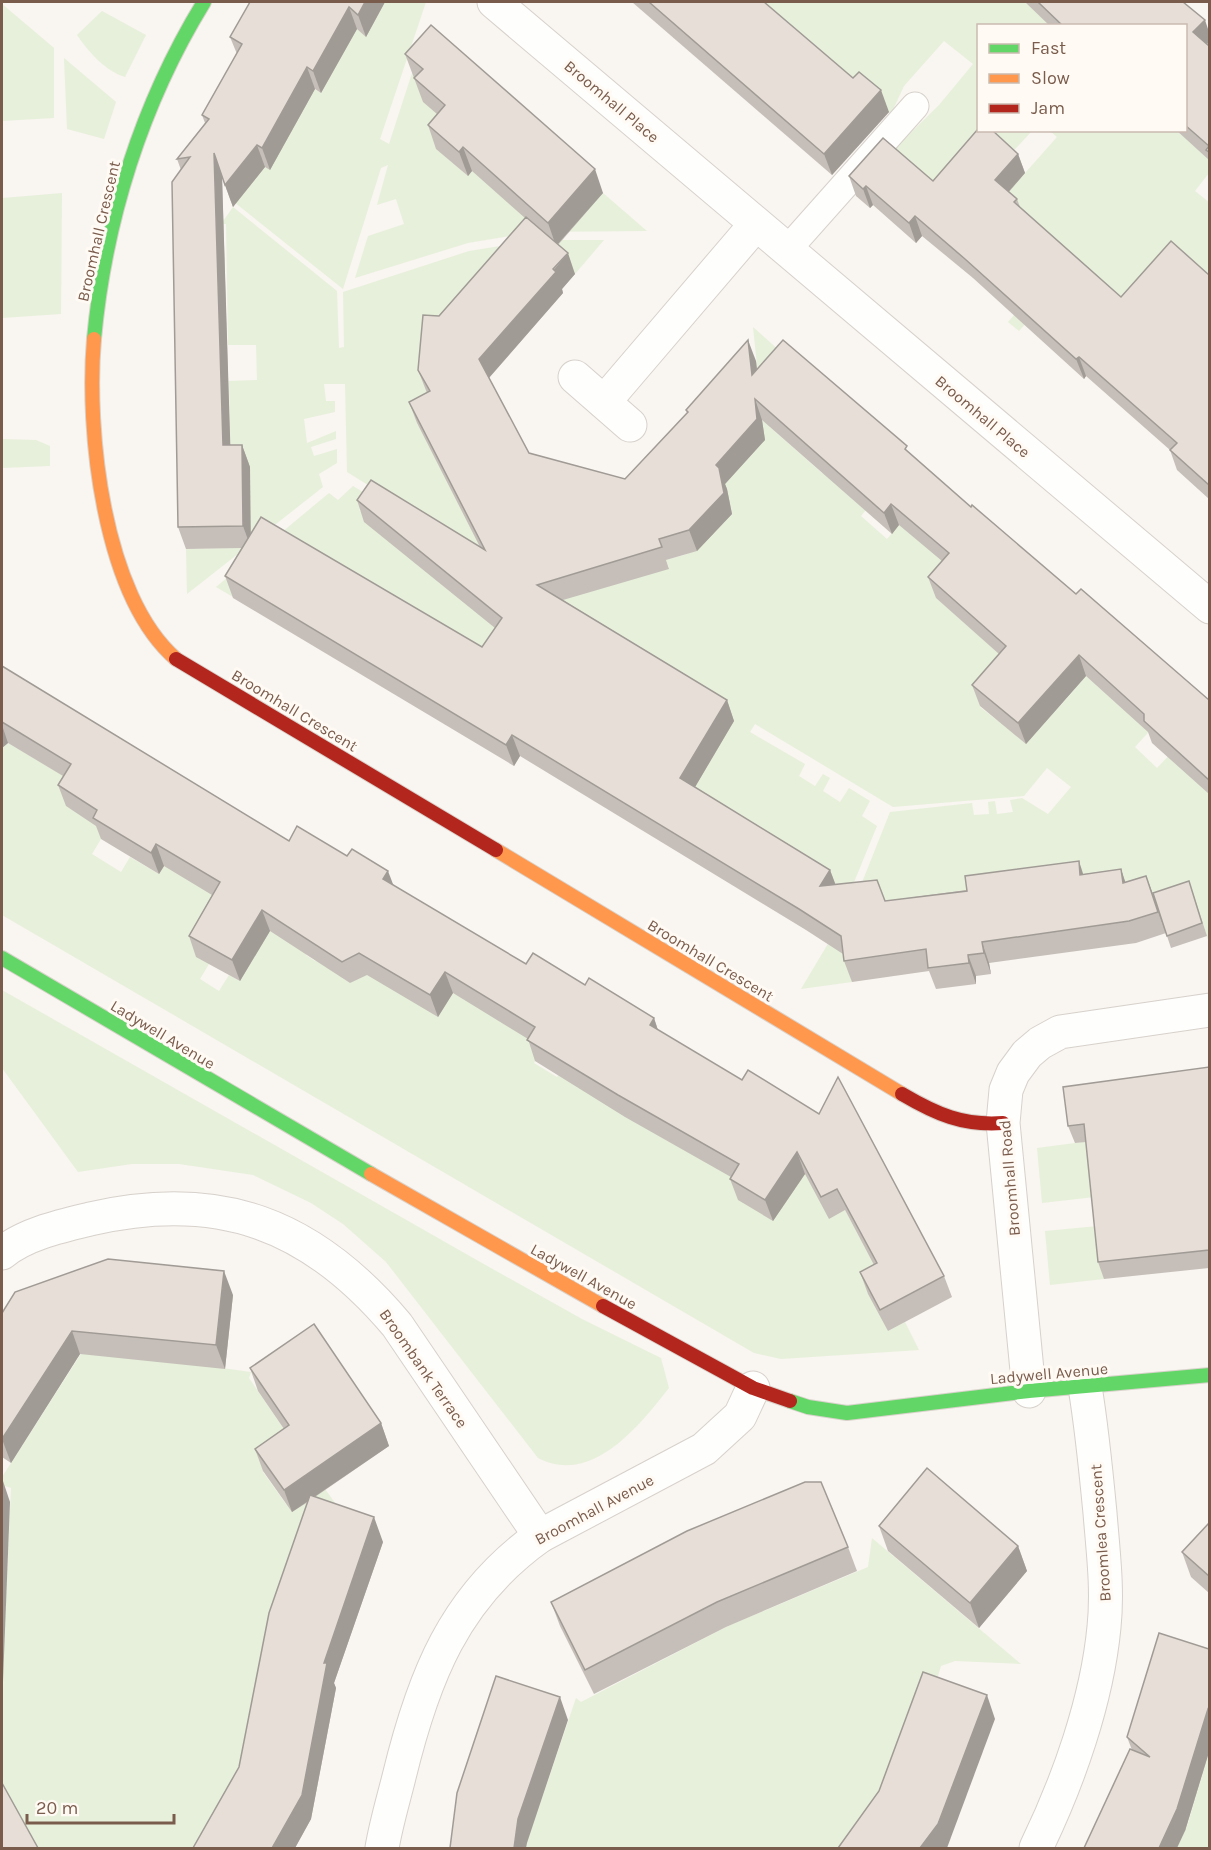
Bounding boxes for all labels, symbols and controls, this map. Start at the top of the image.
legend [977,24,1187,132]
text: Fast [1031,37,1066,59]
street label: Broomhall Place [560,56,663,147]
text: Slow [1031,67,1070,89]
text: Jam [1031,97,1065,119]
street label: Broomhall Crescent [73,159,124,303]
street label: Broomhall Place [931,371,1034,462]
street label: Broomhall Crescent [228,665,361,756]
street label: Broomhall Crescent [644,915,777,1006]
street label: Ladywell Avenue [107,996,218,1073]
street label: Broomhall Road [995,1119,1024,1237]
street label: Ladywell Avenue [527,1239,640,1313]
street label: Broombank Terrace [375,1305,472,1431]
street label: Ladywell Avenue [989,1359,1109,1388]
street label: Broomlea Crescent [1086,1464,1115,1602]
street label: Broomhall Avenue [531,1470,657,1549]
scale bar [27,1787,174,1825]
text: 20 m [36,1797,78,1819]

